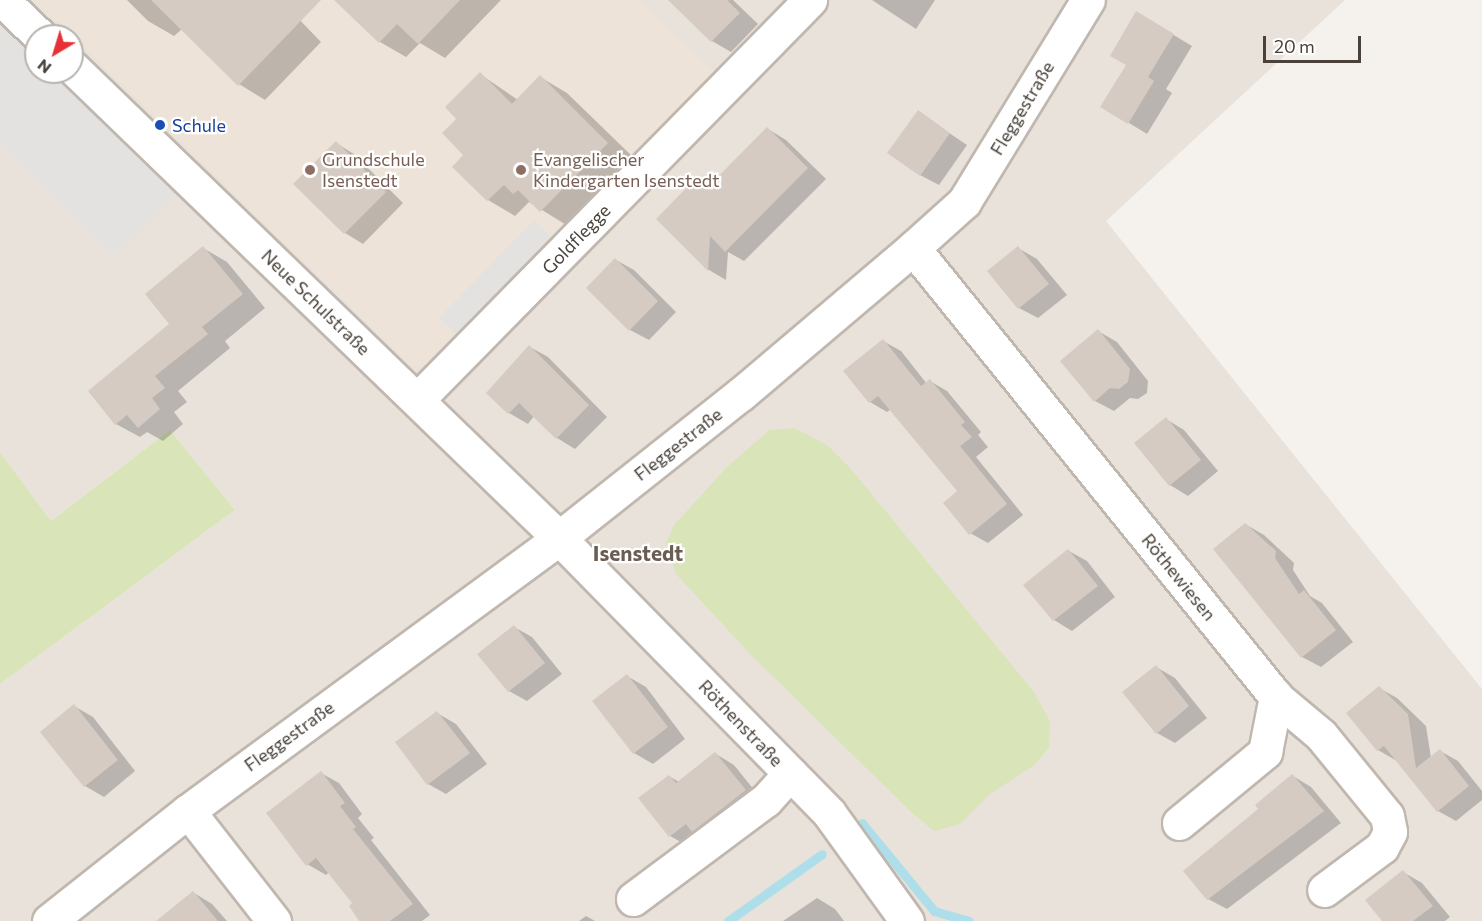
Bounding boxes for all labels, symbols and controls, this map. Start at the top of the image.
north arrow [24,24,84,84]
scale bar [1266,24,1364,62]
text: 20 m [1274,35,1315,57]
text: N [33,56,54,78]
street label: Fleggestraße [986,57,1058,159]
place label: Schule [172,114,226,136]
marker: Schule [153,118,167,132]
place label: Grundschule Isenstedt [322,149,425,192]
place label: Evangelischer Kindergarten Isenstedt [533,149,720,192]
marker: Grundschule Isenstedt [303,163,317,177]
marker: Evangelischer Kindergarten Isenstedt [514,163,528,177]
street label: Goldflegge [537,200,615,278]
street label: Neue Schulstraße [257,245,375,359]
street label: Fleggestraße [630,403,726,485]
street label: Röthewiesen [1137,529,1221,625]
district label: Isenstedt [593,540,683,566]
street label: Röthenstraße [694,675,788,771]
street label: Fleggestraße [240,696,338,776]

